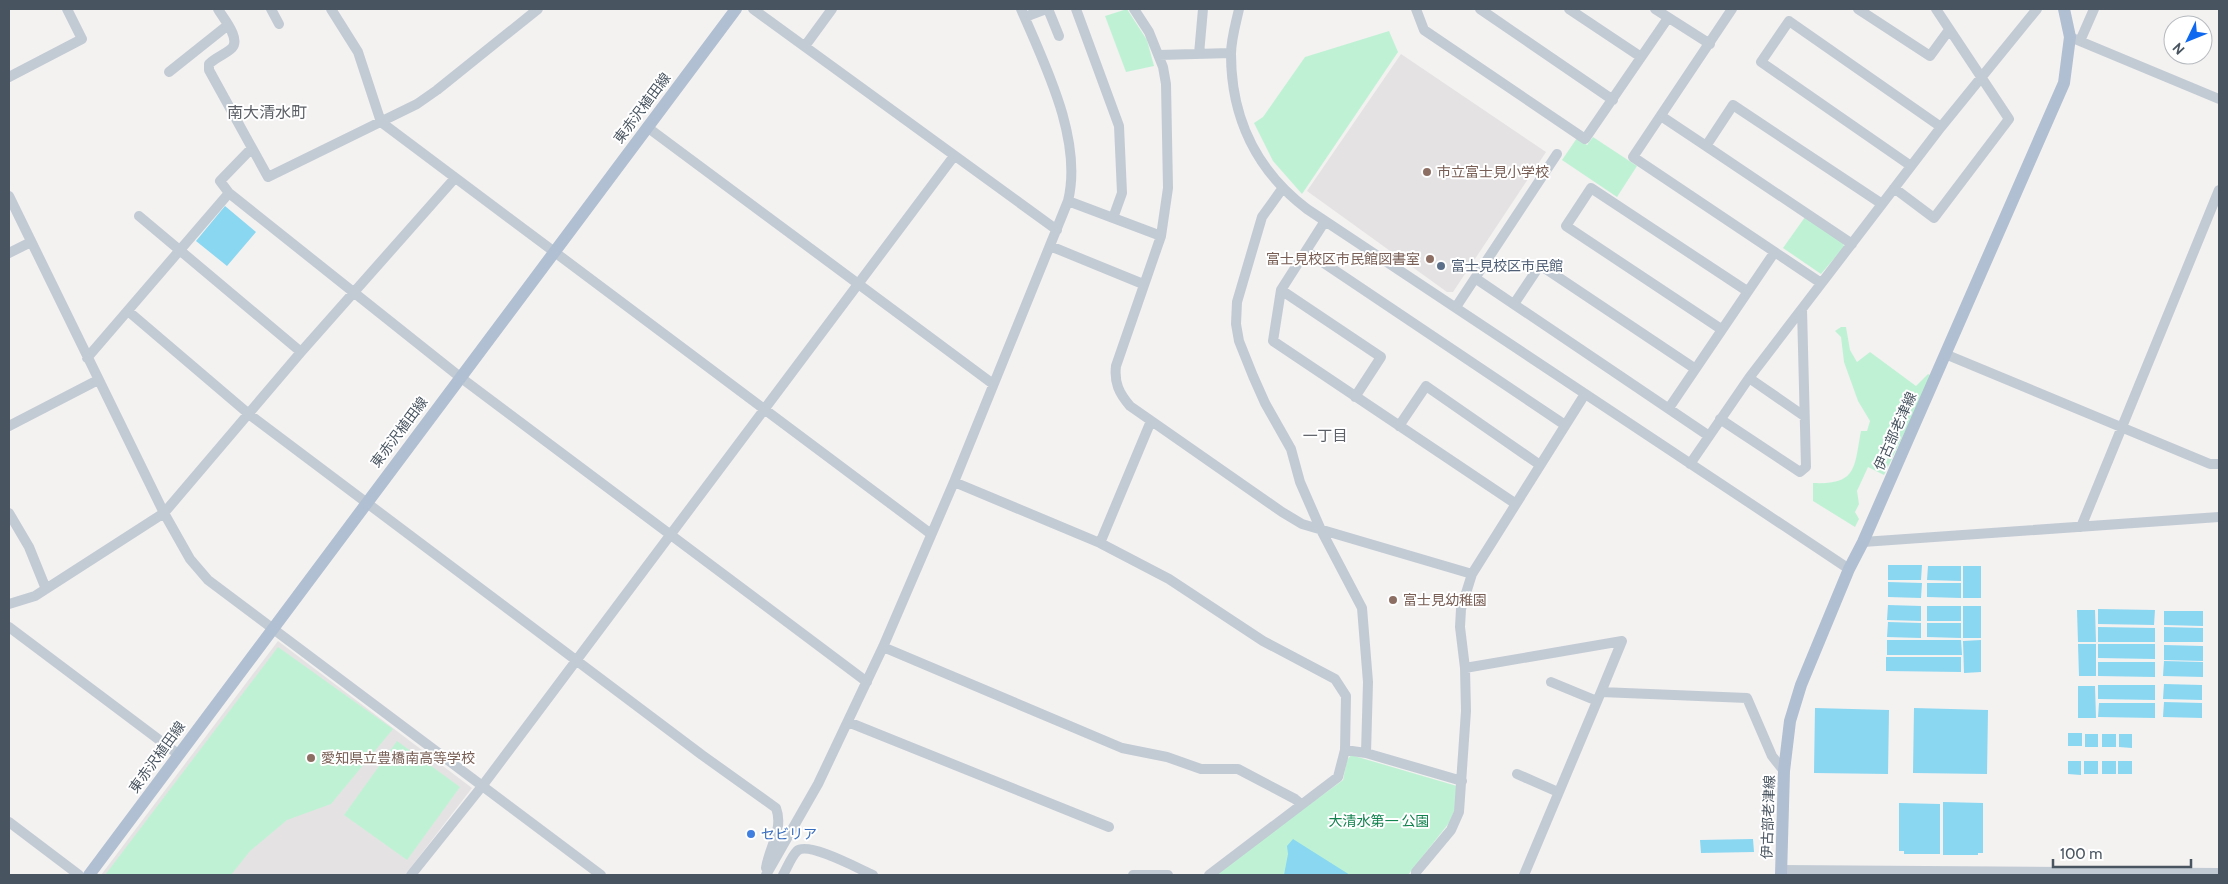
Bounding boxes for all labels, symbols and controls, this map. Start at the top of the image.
north arrow [2163,15,2213,65]
text: N [2169,39,2188,59]
street label: 東赤沢植田線 [610,69,674,147]
district label: 南大清水町 [227,103,307,122]
place label: 市立富士見小学校 [1437,163,1549,181]
marker: 市立富士見小学校 [1421,166,1433,178]
place label: 富士見校区市民館図書室 [1266,250,1420,268]
marker: 富士見校区市民館図書室 [1424,253,1436,265]
place label: 富士見校区市民館 [1451,257,1563,275]
marker: 富士見校区市民館 [1435,260,1447,272]
street label: 伊古部老津線 [1870,389,1920,473]
street label: 東赤沢植田線 [367,393,431,471]
district label: 一丁目 [1302,427,1348,445]
place label: 富士見幼稚園 [1403,591,1487,609]
marker: 富士見幼稚園 [1387,594,1399,606]
street label: 東赤沢植田線 [125,718,189,796]
place label: 愛知県立豊橋南高等学校 [321,749,475,767]
marker: 愛知県立豊橋南高等学校 [305,752,317,764]
street label: 伊古部老津線 [1758,775,1778,859]
park label: 大清水第一 公園 [1328,812,1430,830]
place label: セビリア [761,825,817,843]
marker: セビリア [745,828,757,840]
scale bar [2053,836,2190,868]
text: 100 m [2060,845,2102,863]

